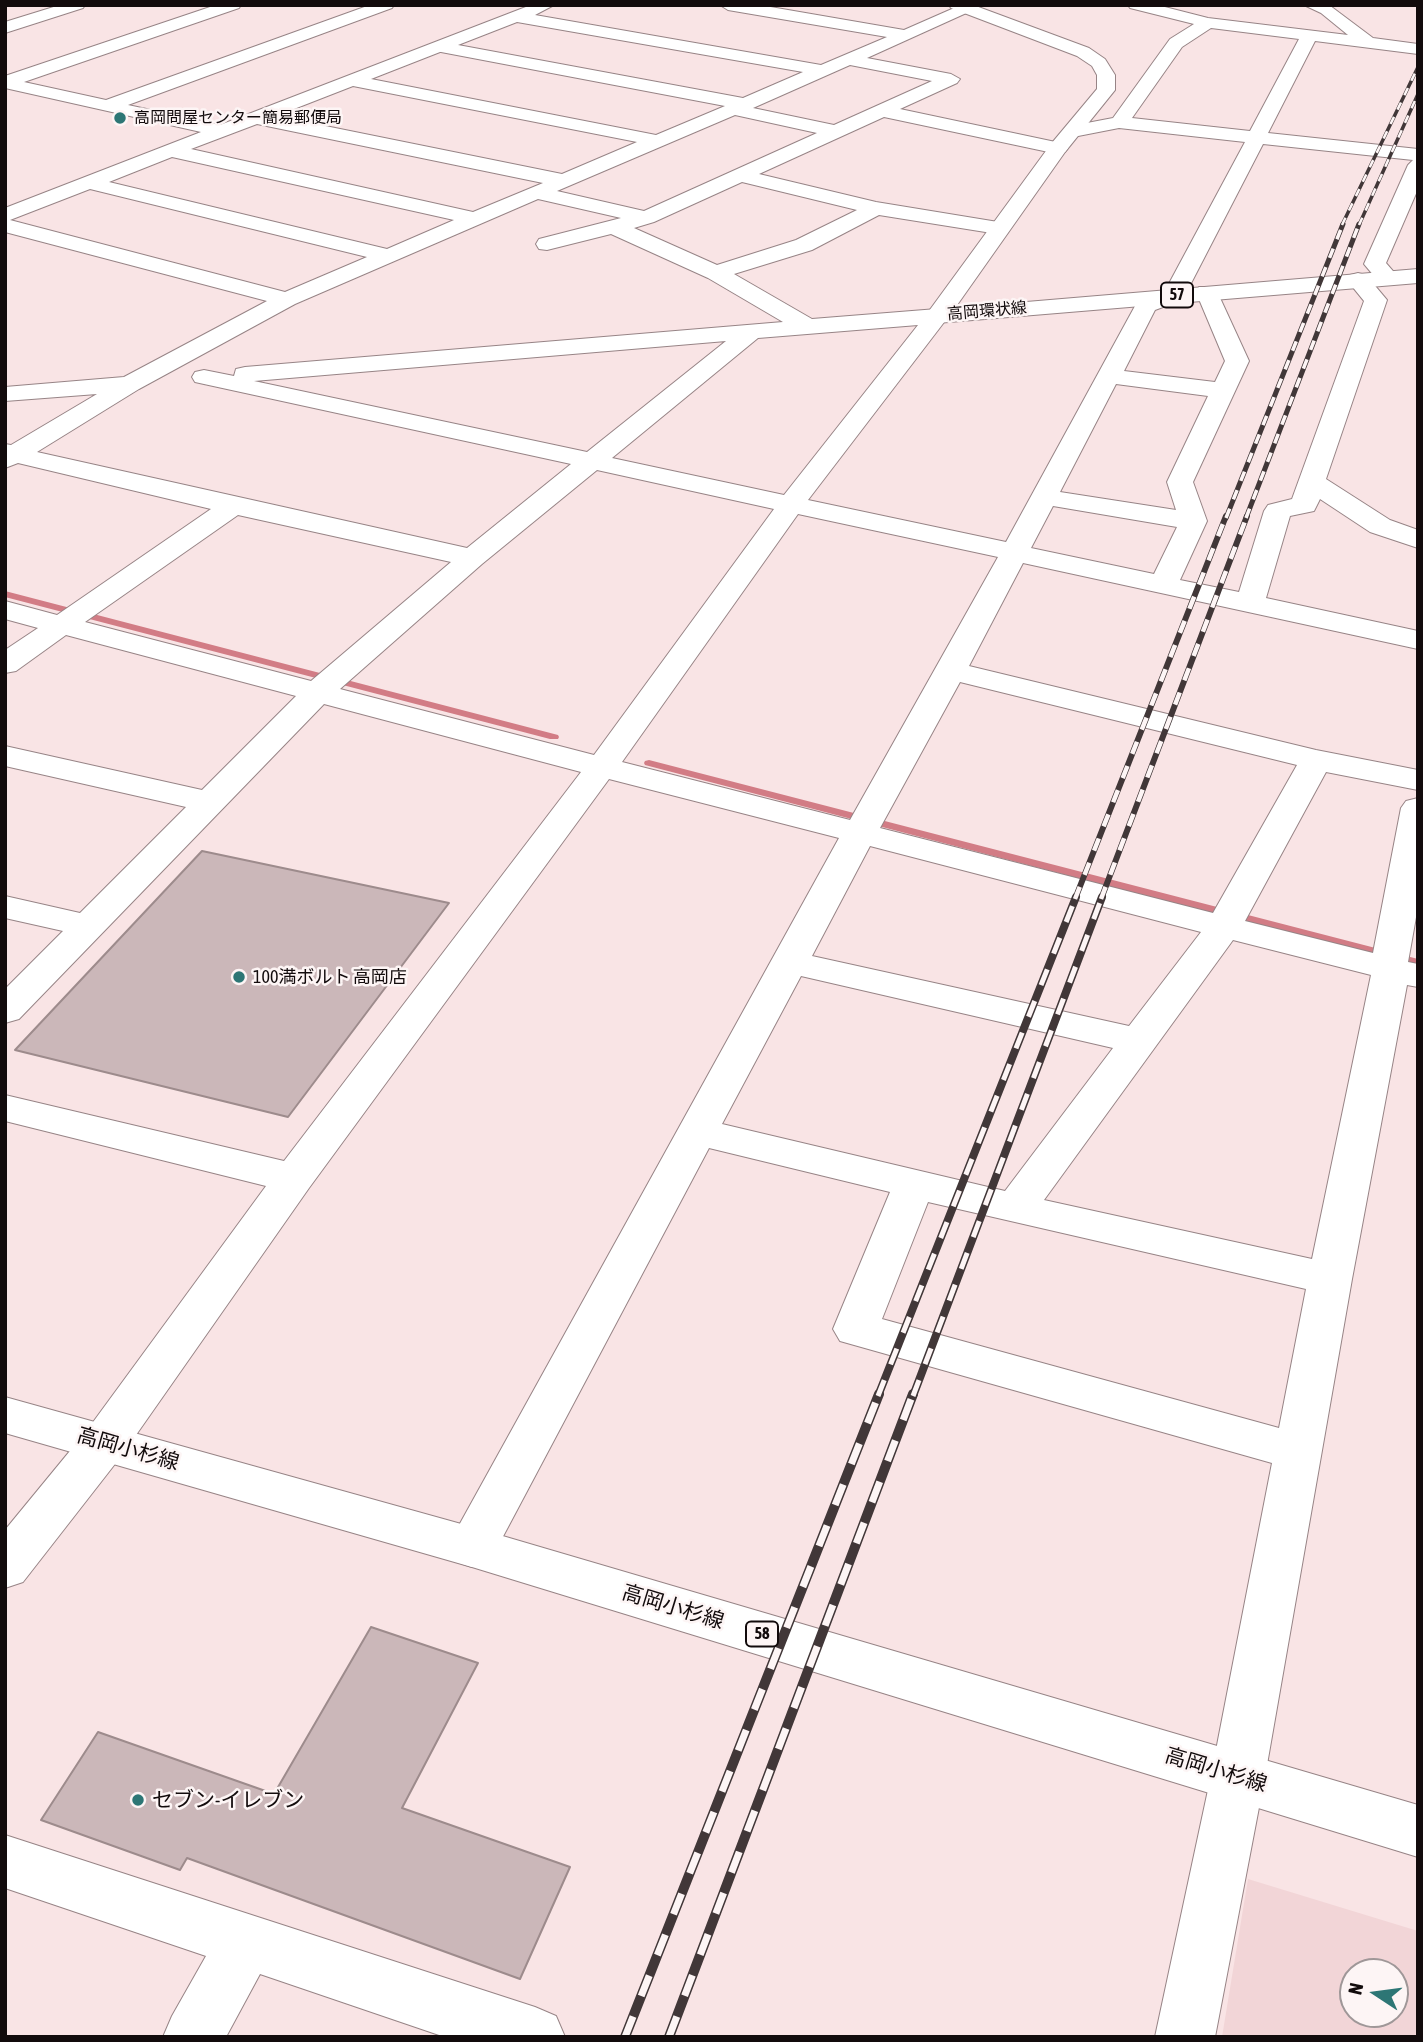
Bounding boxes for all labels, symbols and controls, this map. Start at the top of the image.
place label: 高岡問屋センター簡易郵便局 [134,108,342,128]
marker: 高岡問屋センター簡易郵便局 [112,110,128,126]
road number: 57 [1161,282,1193,308]
street label: 高岡環状線 [946,298,1028,324]
place label: 100満ボルト 高岡店 [253,966,407,988]
marker: 100満ボルト 高岡店 [231,969,247,985]
street label: 高岡小杉線 [74,1422,182,1476]
street label: 高岡小杉線 [619,1580,727,1634]
road number: 58 [746,1622,778,1646]
street label: 高岡小杉線 [1162,1743,1270,1797]
place label: セブン-イレブン [152,1787,304,1813]
marker: セブン-イレブン [130,1792,146,1808]
north arrow [1339,1958,1409,2028]
text: N [1344,1981,1367,1997]

